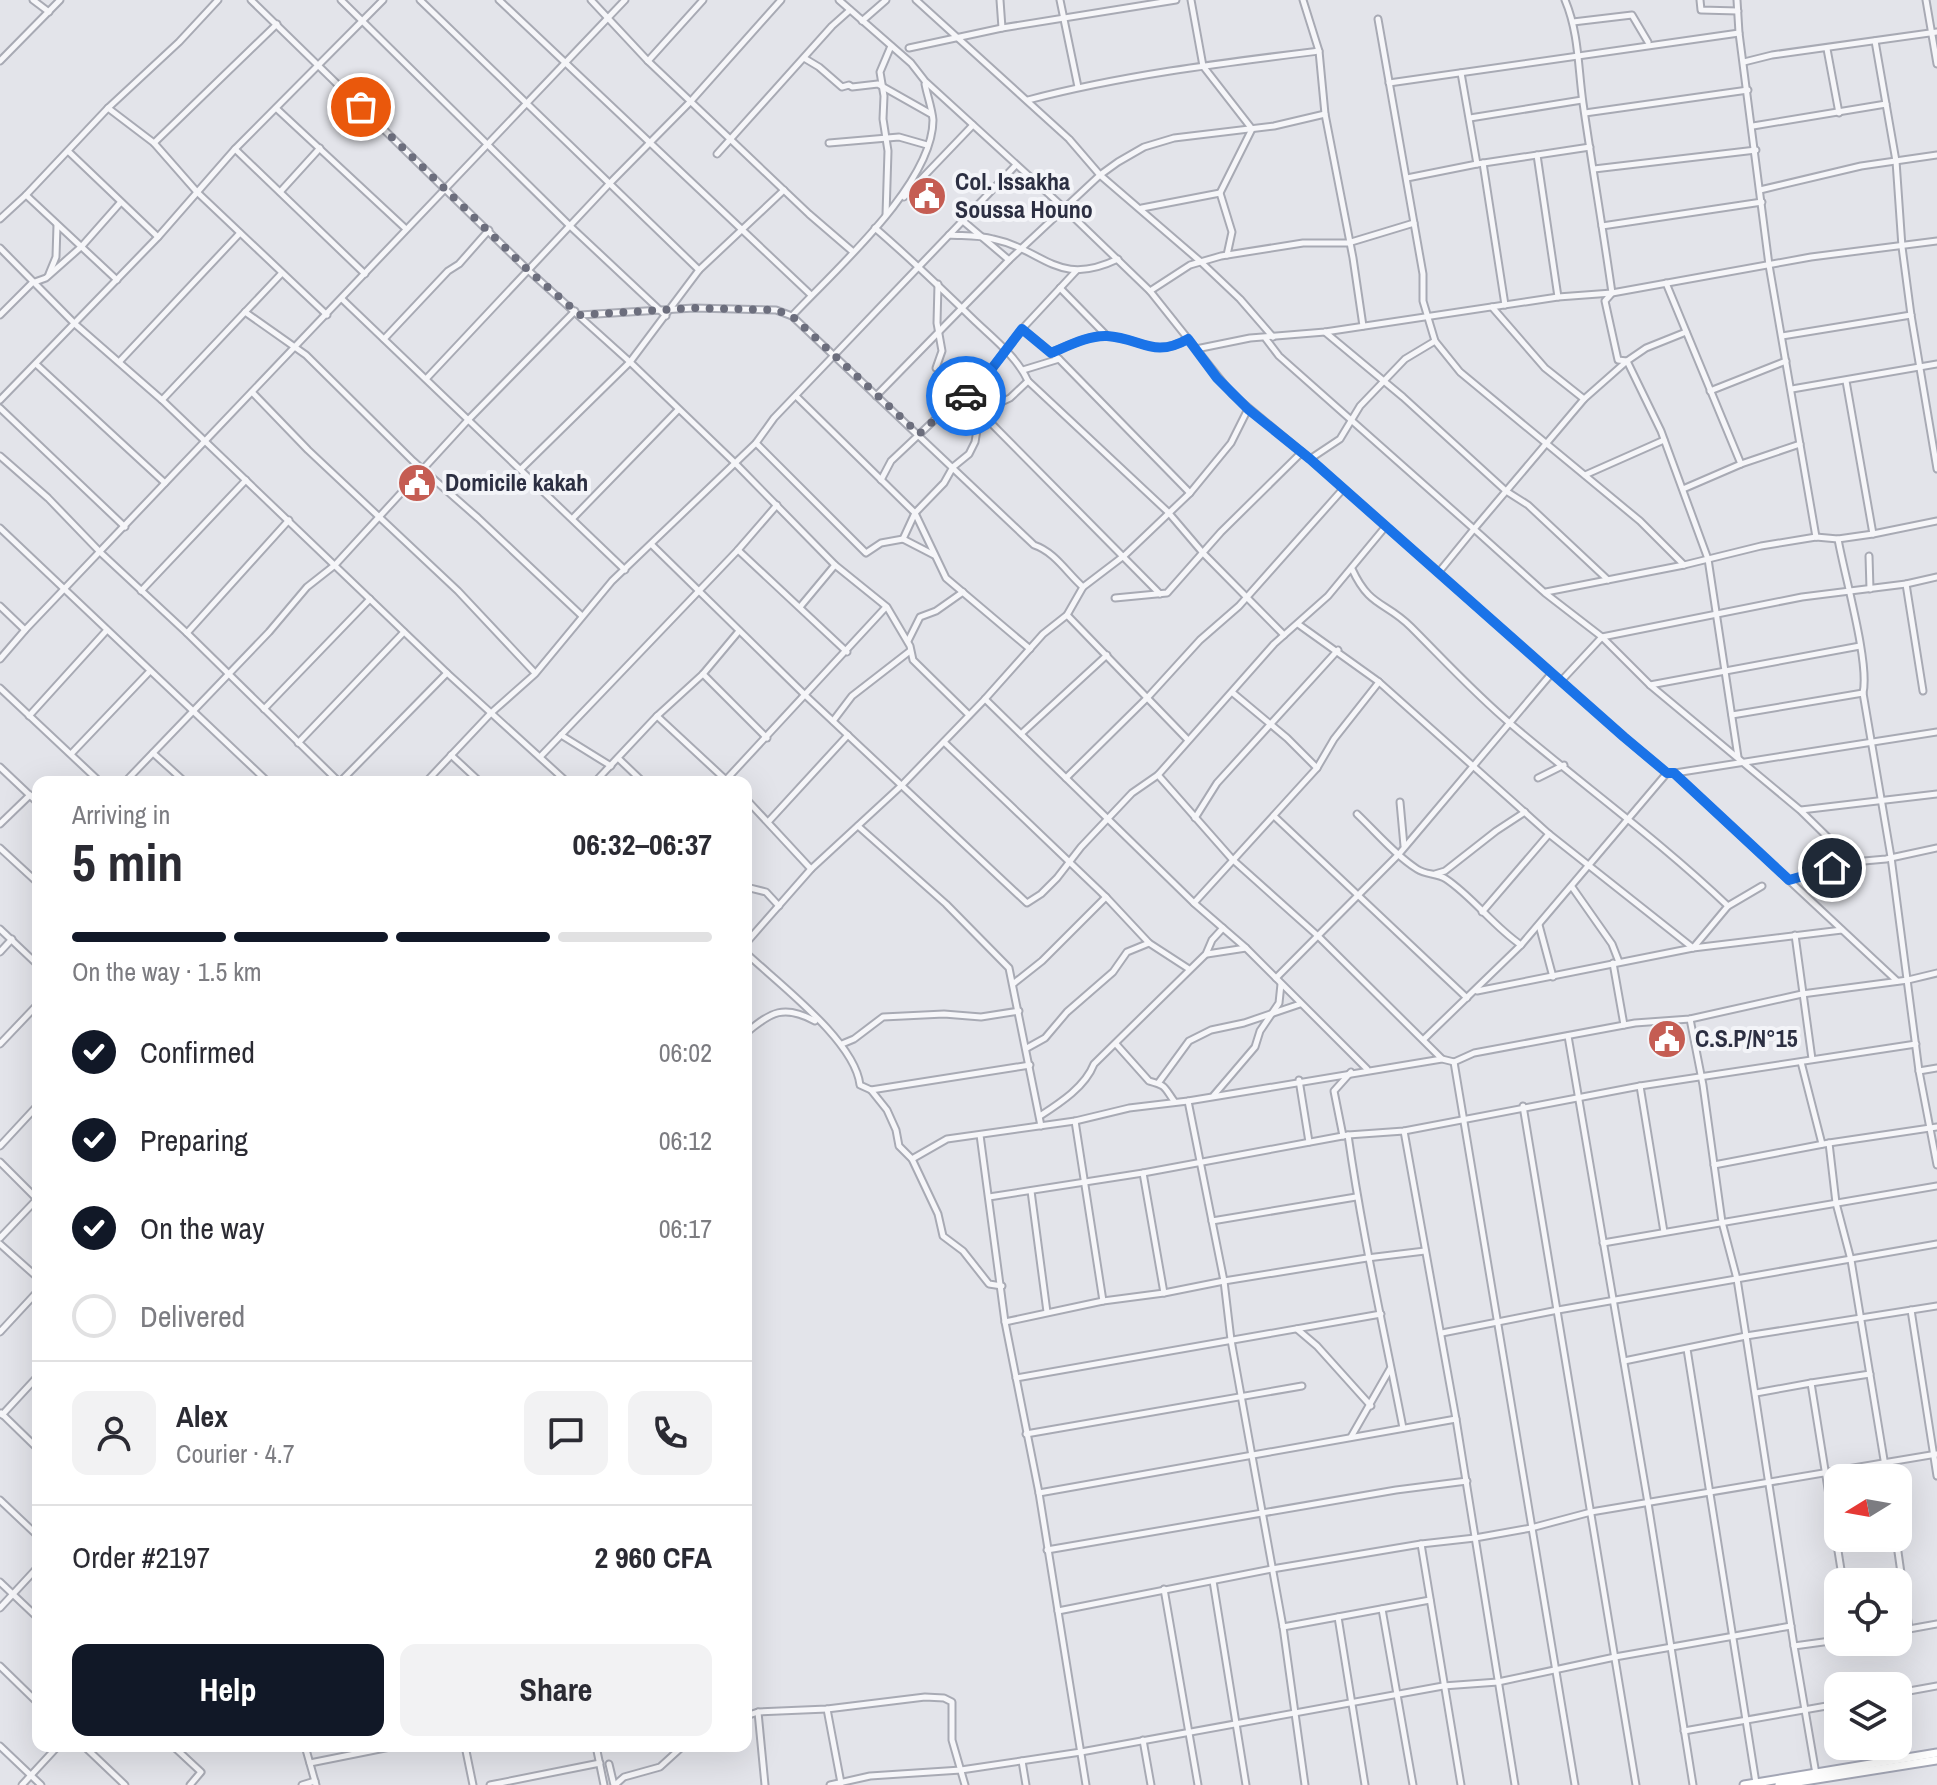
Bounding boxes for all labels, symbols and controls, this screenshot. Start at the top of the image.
pin [327,73,395,141]
icon: bag [339,85,383,129]
place label: Col. Issakha Soussa Houno [955,165,1093,225]
public building icon: Col. Issakha Soussa Houno [906,175,948,217]
courier [926,356,1006,436]
icon: car [944,374,988,418]
public building icon: Domicile kakah [396,462,438,504]
place label: Domicile kakah [445,466,588,498]
text: Arriving in [72,797,170,832]
text: 06:32–06:37 [573,824,712,864]
text: 5 min [72,827,183,897]
pin [1798,834,1866,902]
icon: home [1810,846,1854,890]
text: On the way · 1.5 km [72,954,262,989]
public building icon: C.S.P/N°15 [1646,1018,1688,1060]
place label: C.S.P/N°15 [1695,1022,1798,1054]
icon: check [72,1030,116,1074]
text: Confirmed [140,1032,255,1072]
text: 06:02 [659,1035,712,1070]
icon: check [72,1118,116,1162]
text: Preparing [140,1120,248,1160]
text: 06:12 [659,1123,712,1158]
icon: check [72,1206,116,1250]
text: On the way [140,1208,264,1248]
text: 06:17 [659,1211,712,1246]
text: Delivered [140,1296,245,1336]
button: person [72,1391,156,1475]
button: chat [524,1391,608,1475]
button: phone [628,1391,712,1475]
text: Alex [176,1396,228,1436]
text: Courier · 4.7 [176,1436,295,1471]
north arrow [1824,1464,1912,1552]
map controls [1824,1464,1912,1760]
text: Order #2197 [72,1537,210,1577]
text: 2 960 CFA [594,1537,712,1577]
button: locate [1824,1568,1912,1656]
button: Help [72,1644,384,1736]
button: Share [400,1644,712,1736]
button: layers [1824,1672,1912,1760]

